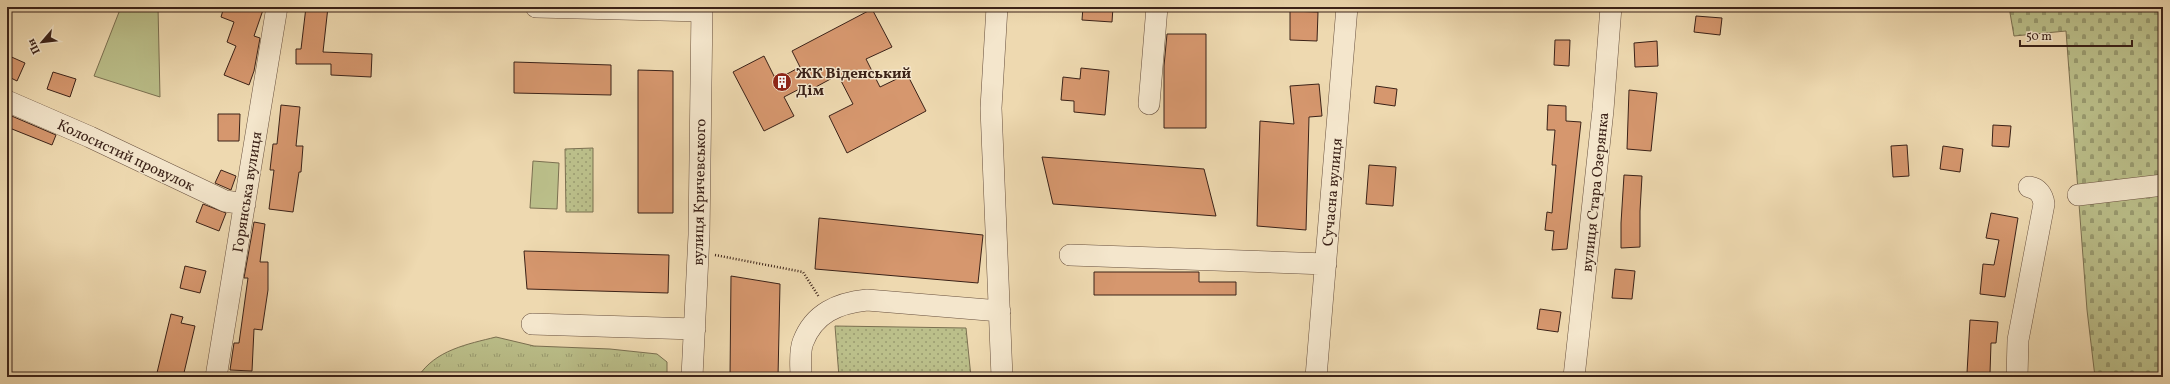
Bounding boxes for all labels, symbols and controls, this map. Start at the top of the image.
north arrow [22,22,62,62]
scale bar [2020,22,2132,48]
text: 50 m [2026,29,2052,45]
text: Пн [24,36,45,56]
place label: ЖК Віденський Дім [796,64,912,102]
building icon: ЖК Віденський Дім [771,71,793,93]
street label: вулиця Стара Озерянка [1578,111,1615,273]
street label: Колосистий провулок [53,115,197,197]
street label: вулиця Кричевського [689,118,712,266]
street label: Горянська вулиця [229,130,268,254]
street label: Сучасна вулиця [1318,137,1349,247]

